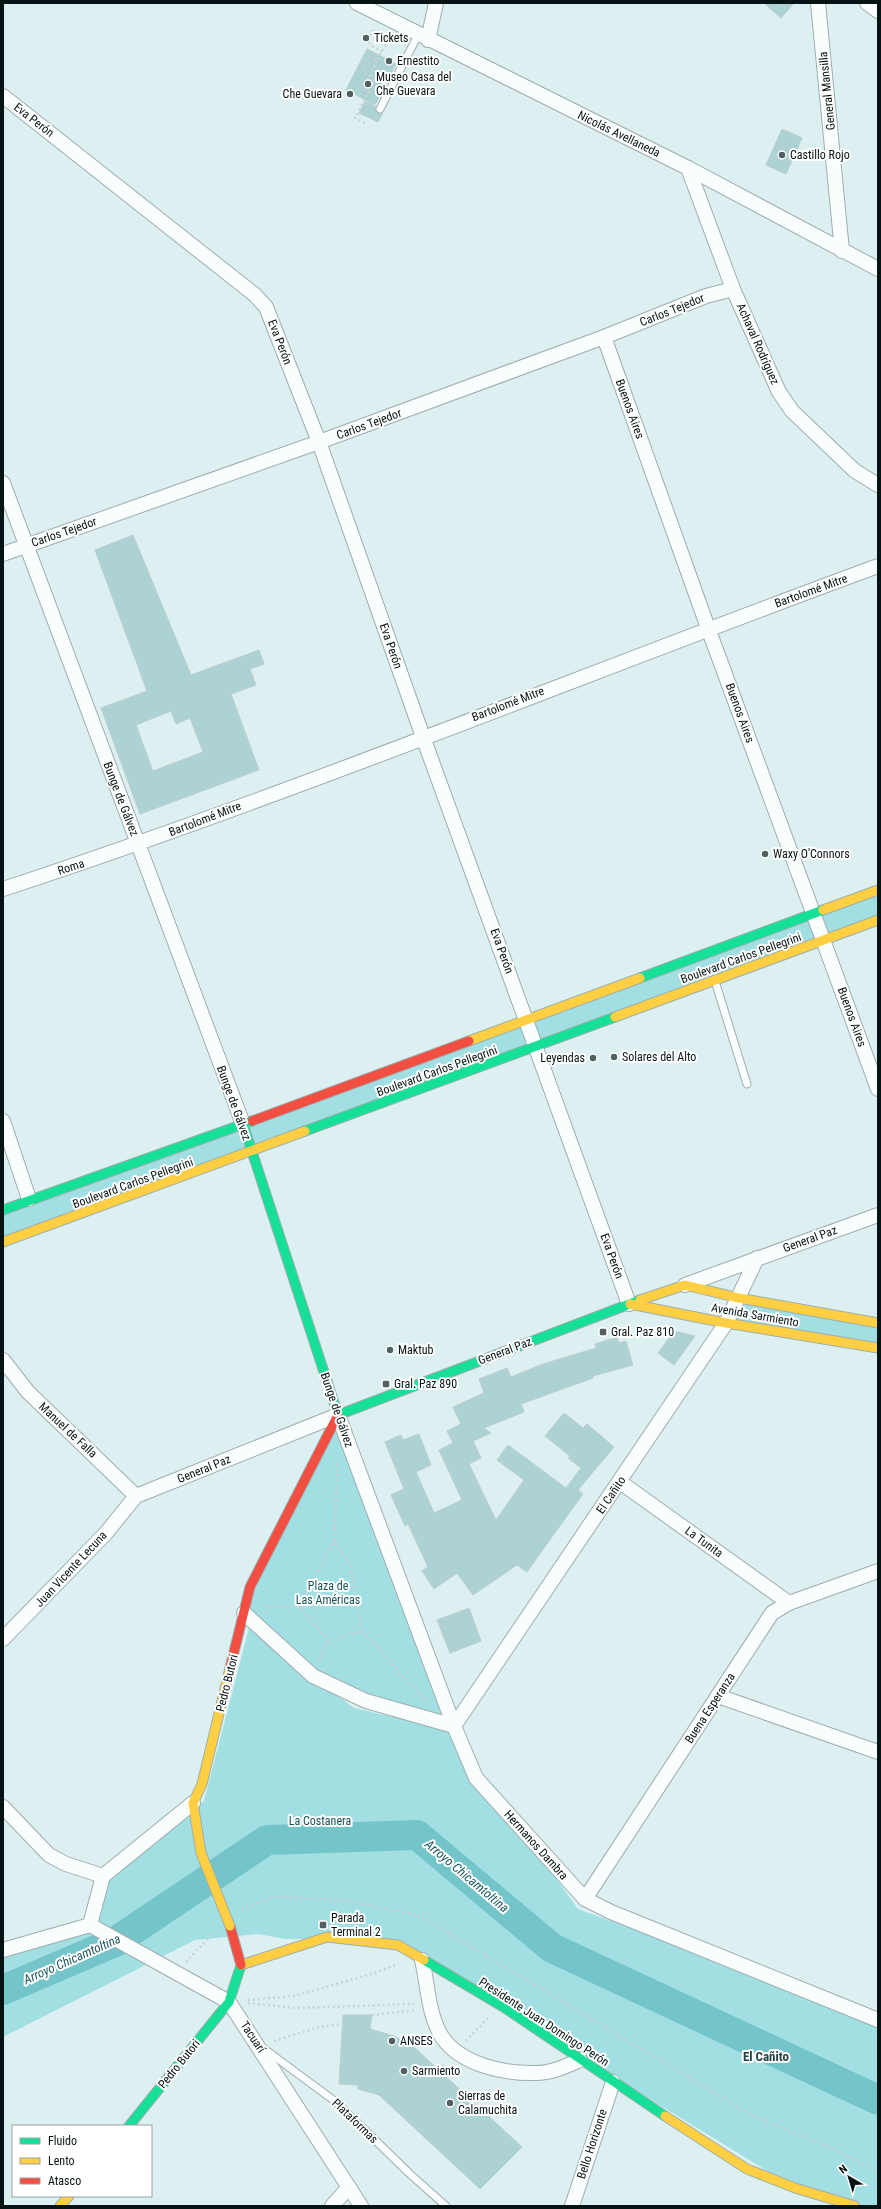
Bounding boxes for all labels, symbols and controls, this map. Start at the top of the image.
place label: Tickets [374,31,408,45]
marker: Tickets [361,33,371,43]
street label: General Mansilla [816,51,838,131]
place label: Ernestito [397,54,439,68]
marker: Ernestito [384,56,394,66]
place label: Museo Casa del Che Guevara [376,70,452,98]
marker: Museo Casa del Che Guevara [363,79,373,89]
place label: Che Guevara [283,87,342,101]
marker: Che Guevara [345,89,355,99]
street label: Eva Perón [11,100,57,140]
street label: Nicolás Avellaneda [575,108,663,160]
place label: Castillo Rojo [790,148,850,162]
marker: Castillo Rojo [777,150,787,160]
street label: Carlos Tejedor [638,291,707,329]
street label: Achaval Rodríguez [734,301,782,387]
street label: Eva Perón [265,318,295,367]
street label: Buenos Aires [613,377,647,441]
street label: Carlos Tejedor [335,406,404,442]
street label: Carlos Tejedor [29,514,99,550]
street label: Bartolomé Mitre [773,571,850,611]
street label: Eva Perón [377,622,405,671]
street label: Buenos Aires [723,681,757,745]
street label: Bartolomé Mitre [470,684,547,724]
street label: Bunge de Gálvez [100,760,142,838]
street label: Bartolomé Mitre [167,799,244,839]
place label: Waxy O'Connors [773,847,850,861]
marker: Waxy O'Connors [760,849,770,859]
street label: Roma [56,856,86,878]
street label: Eva Perón [487,927,517,976]
street label: Boulevard Carlos Pellegrini [679,930,803,986]
street label: Buenos Aires [835,985,869,1049]
street label: Boulevard Carlos Pellegrini [375,1043,499,1099]
place label: Solares del Alto [622,1050,696,1064]
place label: Leyendas [540,1051,585,1065]
marker: Solares del Alto [609,1052,619,1062]
marker: Leyendas [588,1053,598,1063]
street label: Bunge de Gálvez [214,1064,254,1142]
street label: Boulevard Carlos Pellegrini [71,1155,195,1211]
street label: General Paz [781,1223,839,1255]
street label: Eva Perón [597,1232,627,1281]
street label: Avenida Sarmiento [710,1300,800,1330]
place label: Gral. Paz 810 [611,1325,674,1339]
marker: Gral. Paz 810 [598,1327,608,1337]
street label: General Paz [476,1334,534,1368]
place label: Maktub [398,1343,434,1357]
marker: Maktub [385,1345,395,1355]
street label: Bunge de Gálvez [318,1371,356,1449]
place label: Gral. Paz 890 [394,1377,457,1391]
marker: Gral. Paz 890 [381,1379,391,1389]
street label: Manuel de Falla [36,1399,100,1461]
street label: General Paz [175,1452,233,1486]
street label: El Cañito [593,1474,629,1516]
street label: La Tunita [682,1524,726,1561]
street label: Juan Vicente Lecuna [32,1528,110,1610]
park label: Plaza de Las Américas [296,1579,360,1607]
street label: Pedro Butori [213,1653,241,1713]
street label: Buena Esperanza [682,1670,738,1746]
street label: Hermanos Dambra [501,1808,571,1883]
park label: La Costanera [289,1814,351,1828]
water label: Arroyo Chicamtoltina [421,1836,512,1915]
place label: Parada Terminal 2 [331,1911,381,1939]
marker: Parada Terminal 2 [318,1920,328,1930]
water label: Arroyo Chicamtoltina [20,1931,123,1988]
street label: Presidente Juan Domingo Perón [476,1975,612,2069]
street label: Tacuarí [237,2019,269,2056]
place label: ANSES [400,2034,433,2048]
marker: ANSES [387,2036,397,2046]
street label: Pedro Butori [155,2037,203,2091]
district label: El Cañito [743,2049,790,2064]
place label: Sarmiento [412,2064,460,2078]
marker: Sarmiento [399,2066,409,2076]
place label: Sierras de Calamuchita [458,2089,518,2117]
street label: Plataformas [329,2096,381,2146]
marker: Sierras de Calamuchita [445,2098,455,2108]
street label: Bello Horizonte [574,2107,610,2181]
legend [12,2125,152,2197]
text: Fluido [48,2134,77,2148]
text: Lento [48,2154,75,2168]
north arrow [829,2157,869,2197]
text: N [836,2162,850,2177]
text: Atasco [48,2174,81,2188]

